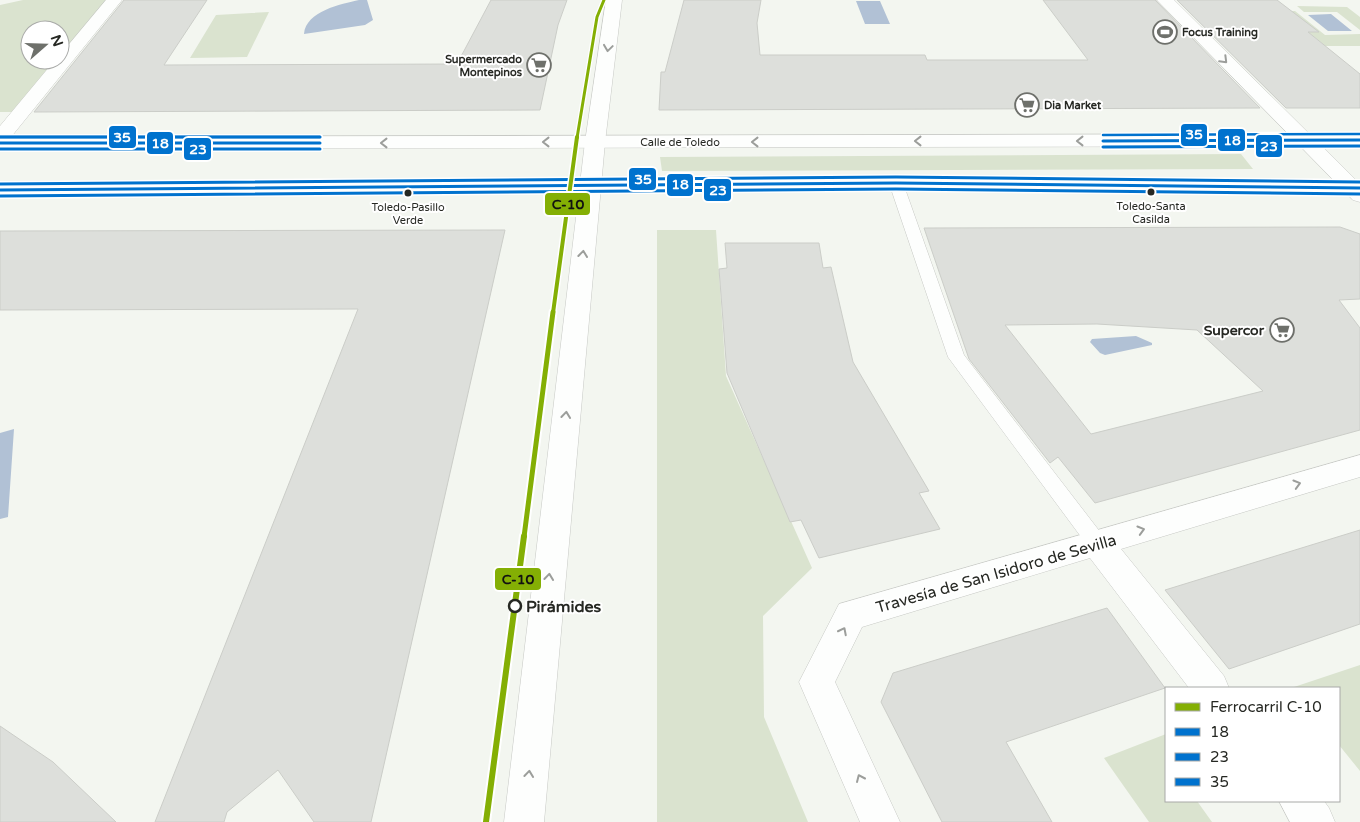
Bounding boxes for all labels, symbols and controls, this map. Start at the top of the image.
sports icon: Focus Training [1152,19,1178,45]
north arrow [20,20,70,70]
place label: Focus Training [1182,26,1258,40]
text: N [47,33,67,49]
one-way arrow [603,44,613,53]
supermarket icon: Supermercado Montepinos [526,52,552,78]
place label: Supermercado Montepinos [445,53,523,80]
one-way arrow [1218,54,1227,63]
supermarket icon: Dia Market [1014,92,1040,118]
place label: Dia Market [1044,99,1102,112]
line badge: 35 [1180,123,1208,147]
line badge: 35 [108,125,137,149]
text: 35 [1185,126,1203,143]
line badge: 18 [1217,128,1246,152]
text: 35 [113,129,131,146]
line badge: 18 [146,131,174,155]
text: 18 [1223,132,1241,149]
line badge: 23 [1255,134,1283,158]
text: 18 [151,135,169,152]
street label: Calle de Toledo [640,136,720,149]
one-way arrow [913,136,921,146]
one-way arrow [1076,136,1084,146]
line badge: 23 [183,137,212,161]
one-way arrow [542,137,550,147]
one-way arrow [751,137,758,147]
one-way arrow [379,138,387,148]
text: 23 [1260,138,1278,155]
text: 23 [189,141,207,158]
line badge: 35 [628,167,657,191]
text: 35 [634,171,652,188]
line badge: 18 [666,173,694,197]
text: 18 [671,176,689,193]
line badge: 23 [703,178,732,202]
text: 23 [709,182,727,199]
marker: Toledo-Santa Casilda [1146,187,1156,197]
marker: Toledo-Pasillo Verde [403,188,413,198]
line badge: C-10 [544,192,591,216]
text: C-10 [552,196,585,213]
place label: Toledo-Santa Casilda [1116,200,1186,226]
place label: Toledo-Pasillo Verde [371,201,445,227]
one-way arrow [577,250,588,258]
supermarket icon: Supercor [1269,317,1295,343]
place label: Supercor [1204,322,1265,339]
one-way arrow [560,411,571,419]
one-way arrow [1293,480,1301,490]
one-way arrow [1137,525,1145,535]
street label: Travesía de San Isidoro de Sevilla [874,530,1119,618]
line badge: C-10 [494,567,542,591]
text: C-10 [502,571,535,588]
one-way arrow [543,573,554,581]
place label: Pirámides [526,597,602,617]
marker: Pirámides [508,599,522,613]
one-way arrow [837,627,847,636]
legend [1165,687,1340,802]
text: Ferrocarril C-10 [1210,698,1322,716]
text: 18 [1210,723,1229,741]
text: 23 [1210,748,1229,766]
one-way arrow [523,769,534,777]
text: 35 [1210,773,1229,791]
one-way arrow [855,774,866,783]

